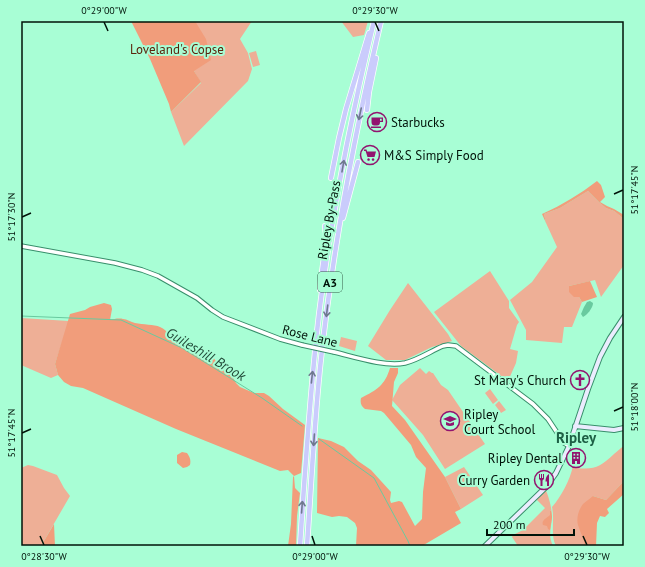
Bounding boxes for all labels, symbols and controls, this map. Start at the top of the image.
text: 0°29'00"W [81,4,128,17]
text: 0°29'30"W [352,4,399,17]
park label: Loveland's Copse [130,41,224,58]
one-way arrow [355,107,363,120]
cafe icon: Starbucks [366,111,388,133]
place label: Starbucks [391,114,445,131]
supermarket icon: M&S Simply Food [359,144,381,166]
place label: M&S Simply Food [384,147,484,164]
one-way arrow [339,160,347,173]
text: 51°17'45"N [628,165,641,215]
street label: Ripley By-Pass [314,179,344,261]
text: 51°17'30"N [5,192,18,242]
road number: A3 [318,272,342,292]
one-way arrow [323,304,330,317]
street label: Rose Lane [281,321,339,351]
water label: Guileshill Brook [163,323,250,385]
church icon: St Mary's Church [569,369,591,391]
one-way arrow [309,371,316,384]
place label: St Mary's Church [474,372,566,389]
text: 51°18'00"N [628,382,641,432]
place label: Ripley Court School [464,406,535,438]
text: 51°17'45"N [5,408,18,458]
school or university icon: Ripley Court School [439,410,461,432]
district label: Ripley [556,428,597,447]
one-way arrow [310,433,318,446]
building icon: Ripley Dental [565,447,587,469]
place label: Ripley Dental [488,450,562,467]
restaurant icon: Curry Garden [533,469,555,491]
place label: Curry Garden [458,472,530,489]
one-way arrow [299,501,306,514]
scale bar [487,511,574,537]
text: 200 m [493,517,526,532]
text: 0°28'30"W [21,550,68,563]
text: 0°29'00"W [292,550,339,563]
text: 0°29'30"W [564,550,611,563]

